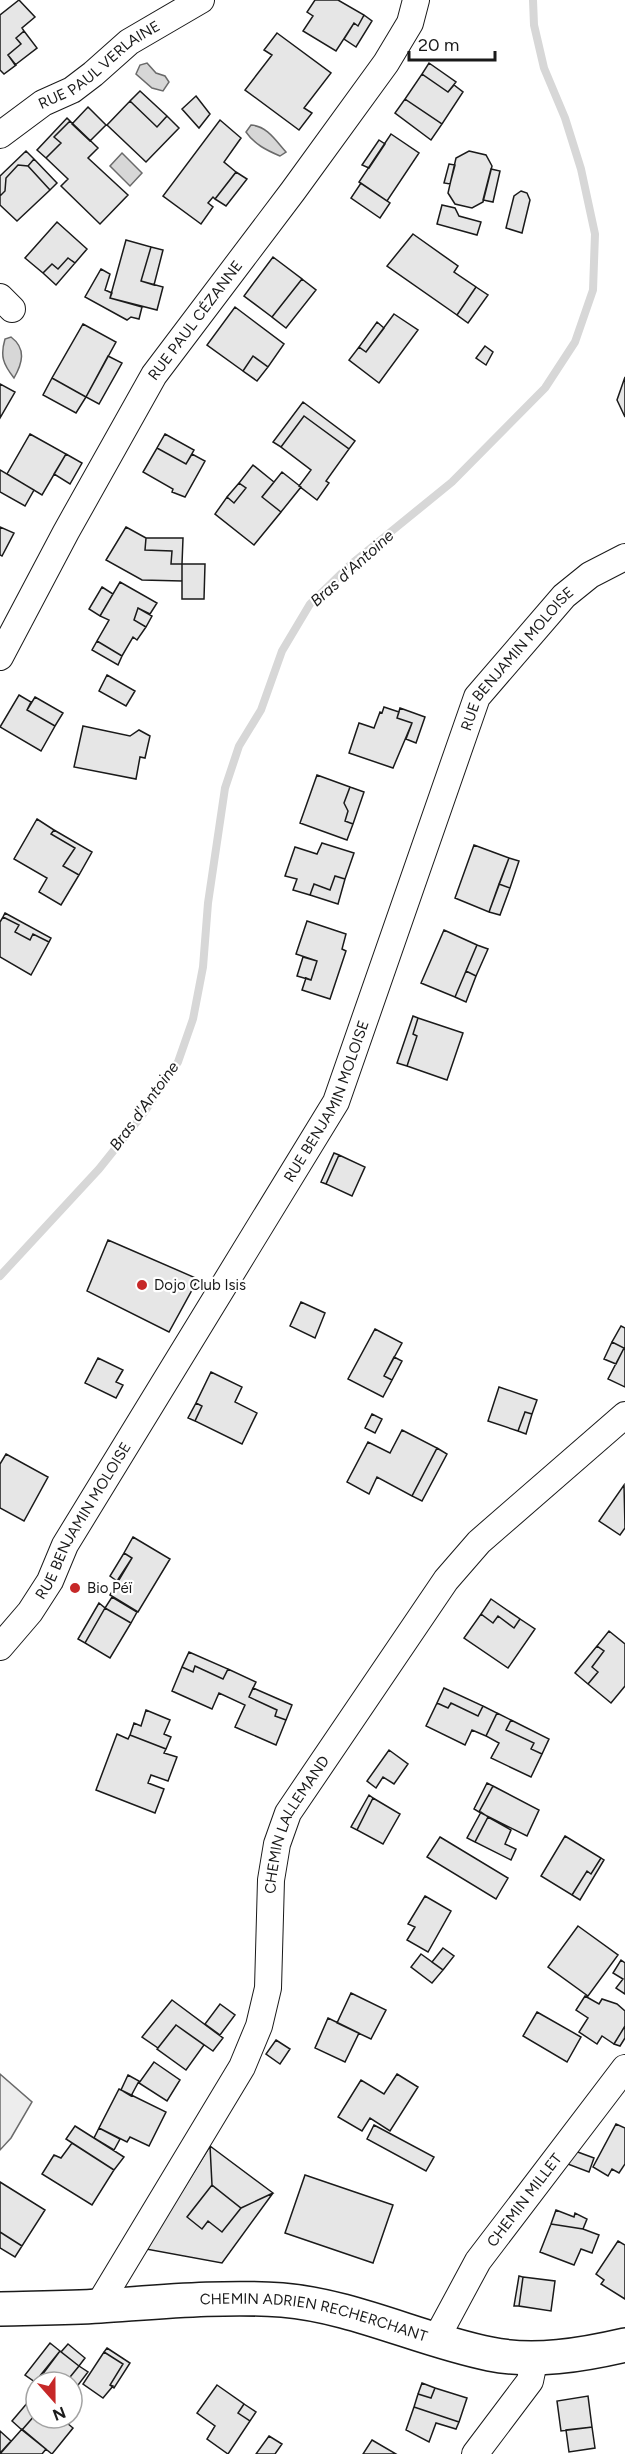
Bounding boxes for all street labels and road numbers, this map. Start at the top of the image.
street label: RUE PAUL VERLAINE [36,17,163,113]
street label: RUE PAUL CÉZANNE [144,257,246,384]
street label: RUE BENJAMIN MOLOISE [457,583,577,733]
street label: RUE BENJAMIN MOLOISE [280,1018,373,1185]
street label: RUE BENJAMIN MOLOISE [32,1439,135,1603]
street label: CHEMIN LALLEMAND [262,1752,333,1894]
street label: CHEMIN MILLET [483,2149,566,2250]
street label: CHEMIN ADRIEN RECHERCHANT [199,2290,430,2346]

